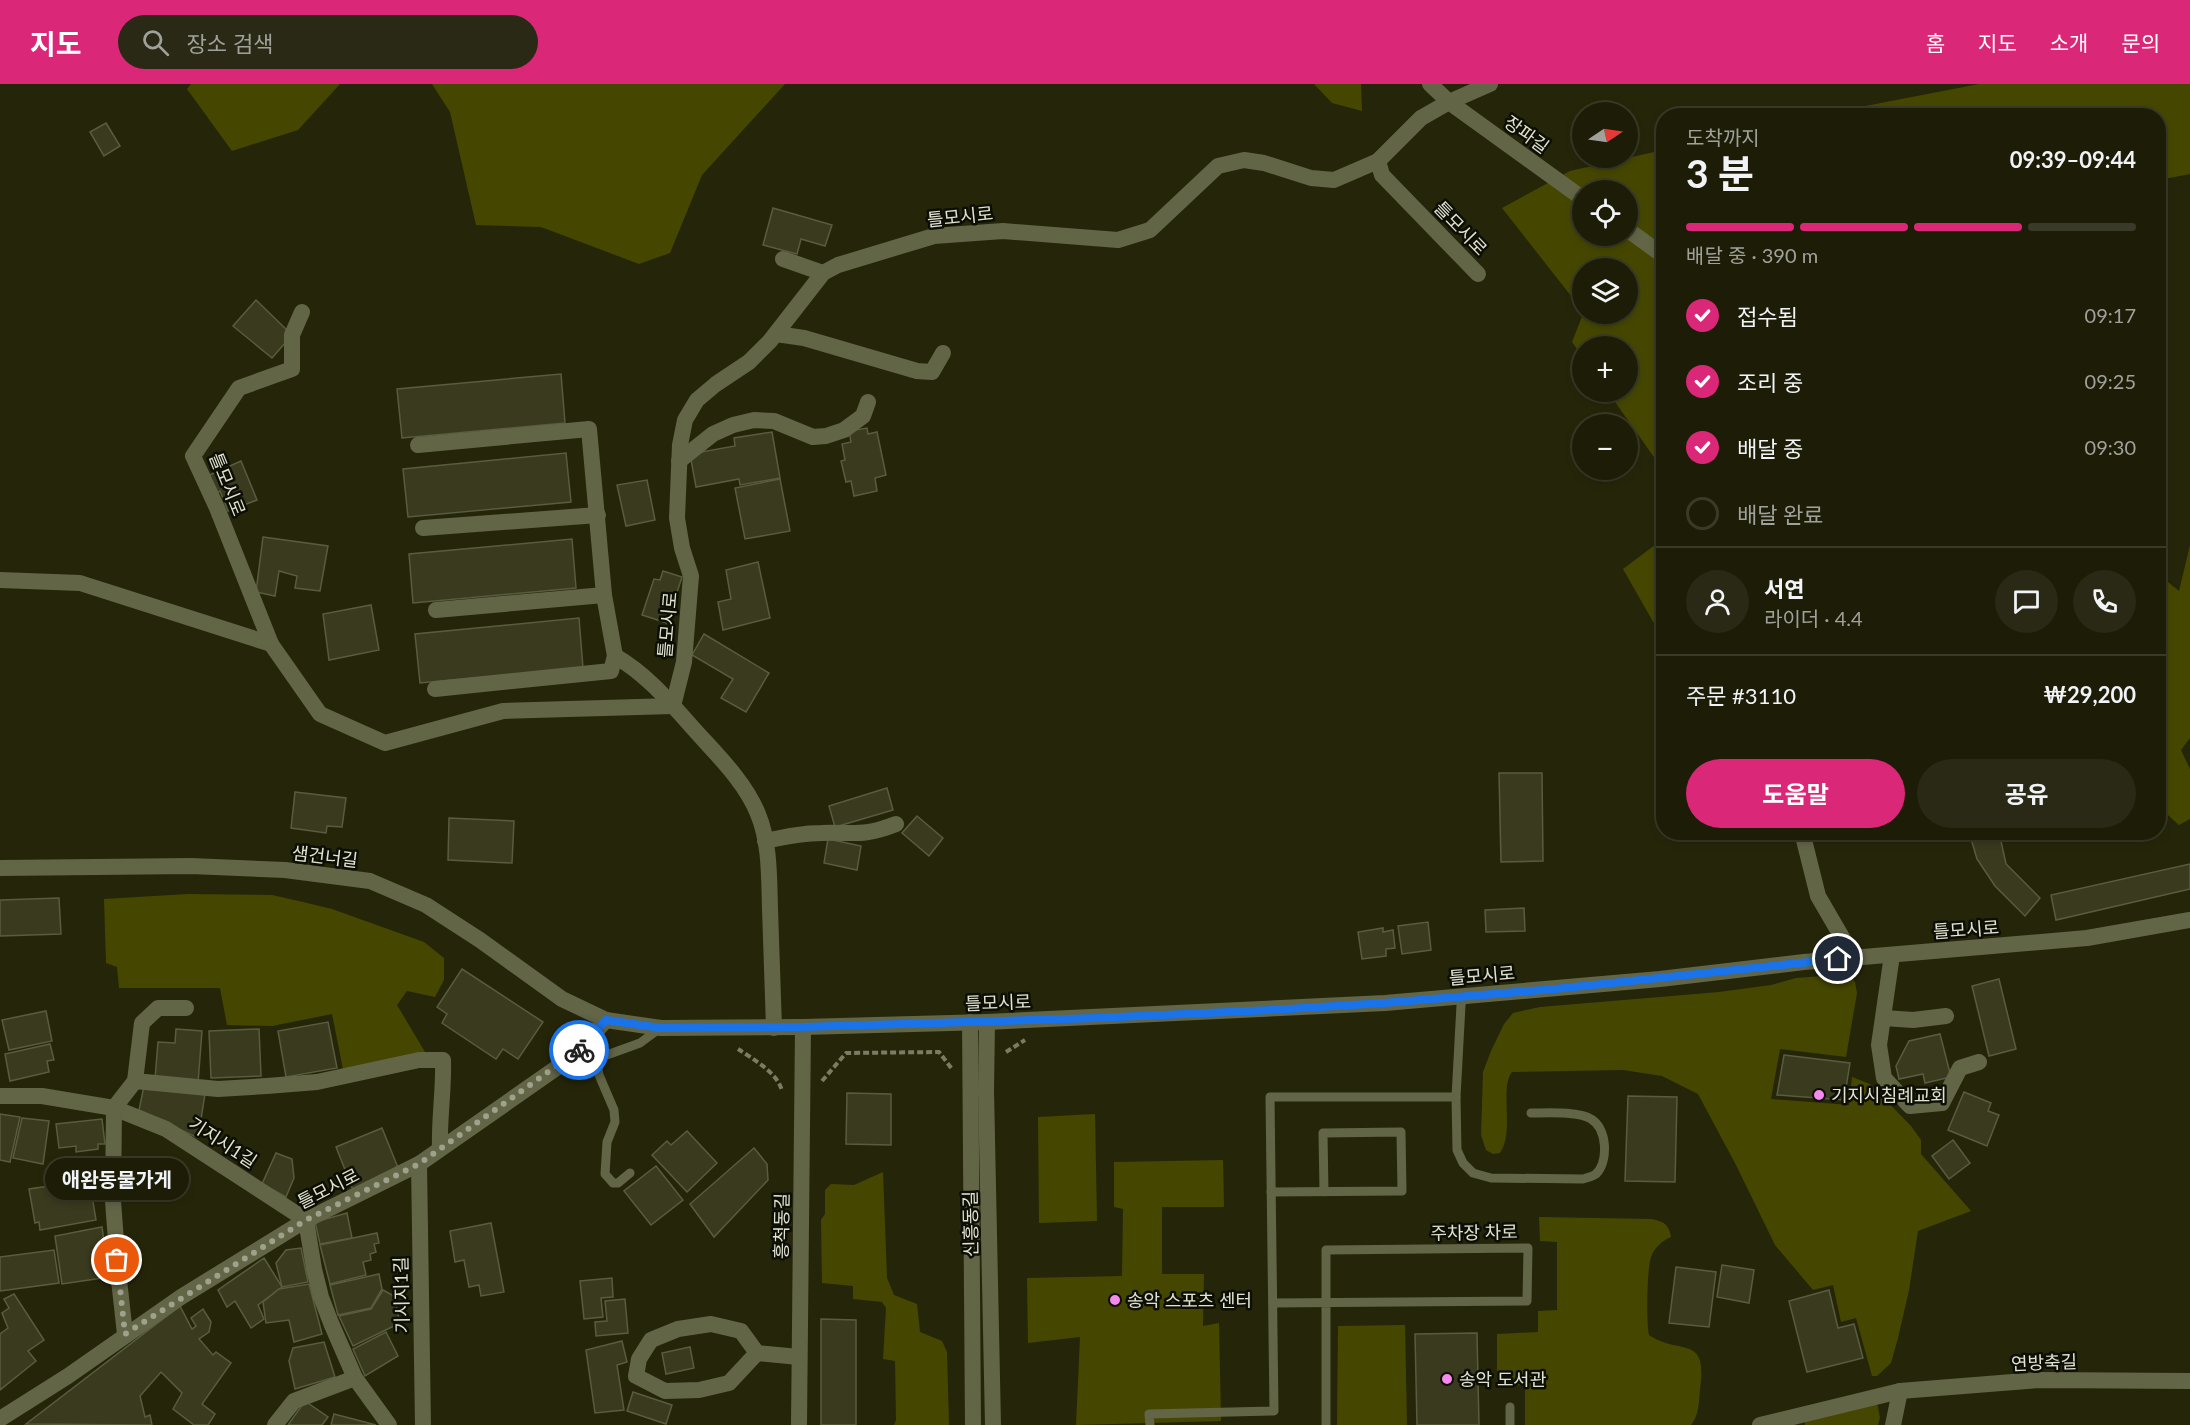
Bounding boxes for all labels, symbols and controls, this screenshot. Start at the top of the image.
search box [118,15,538,69]
text: 지도 [30,26,82,60]
icon: search [139,26,172,59]
text: 장소 검색 [187,30,273,57]
text: 홈 [1926,30,1945,55]
text: 지도 [1978,30,2017,55]
text: 소개 [2050,30,2088,55]
text: 문의 [2121,30,2160,55]
north arrow [1572,102,1638,168]
map controls [1572,102,1638,480]
street label: 장파길 [1500,110,1554,158]
text: 도착까지 [1686,125,1760,149]
text: 09:39–09:44 [2010,146,2136,173]
text: 3 분 [1686,150,1754,196]
button: locate [1572,180,1638,246]
street label: 틀모시로 [1430,197,1492,259]
street label: 틀모시로 [926,202,994,230]
text: 배달 중 · 390 m [1686,243,1818,267]
button: layers [1572,258,1638,324]
icon: check [1686,299,1719,332]
text: 접수됨 [1737,303,1798,330]
text: 09:17 [2085,303,2136,327]
button: + [1572,336,1638,402]
icon: check [1686,365,1719,398]
text: 조리 중 [1737,369,1803,396]
text: 09:25 [2085,369,2136,393]
button: − [1572,414,1638,480]
icon: check [1686,431,1719,464]
text: 배달 중 [1737,435,1803,462]
text: 09:30 [2085,435,2136,459]
street label: 틀모시로 [205,449,251,519]
text: 배달 완료 [1737,501,1824,528]
button: person [1686,570,1749,633]
button: chat [1995,570,2058,633]
button: phone [2073,570,2136,633]
text: 서연 [1764,575,1804,602]
street label: 틀모시로 [653,591,681,659]
text: 라이더 · 4.4 [1764,606,1863,630]
text: ₩29,200 [2043,681,2136,708]
text: 주문 #3110 [1686,682,1796,709]
button: 도움말 [1686,759,1905,828]
button: 공유 [1917,759,2136,828]
street label: 샘건너길 [291,841,359,871]
street label: 틀모시로 [1932,916,2000,942]
pin [1812,933,1863,984]
icon: home [1821,942,1854,975]
street label: 틀모시로 [1448,961,1516,989]
street label: 틀모시로 [965,990,1031,1014]
courier [549,1020,609,1080]
icon: bike [563,1034,596,1067]
place label: 기지시침례교회 [1831,1084,1947,1106]
marker: 기지시침례교회 [1812,1088,1826,1102]
street label: 기지시1길 [185,1112,261,1172]
callout: 애완동물가게 [45,1158,189,1200]
street label: 틀모시로 [293,1163,363,1213]
text: 애완동물가게 [62,1167,172,1191]
street label: 신흥동길 [958,1191,982,1257]
street label: 흥척동길 [769,1193,793,1259]
street label: 주차장 차로 [1430,1220,1518,1244]
pin [91,1234,142,1285]
icon: bag [100,1243,133,1276]
street label: 기시지1길 [389,1256,413,1334]
place label: 송악 스포츠 센터 [1127,1289,1252,1311]
marker: 송악 스포츠 센터 [1108,1293,1122,1307]
street label: 연방축길 [2011,1350,2077,1374]
place label: 송악 도서관 [1459,1368,1547,1390]
marker: 송악 도서관 [1440,1372,1454,1386]

